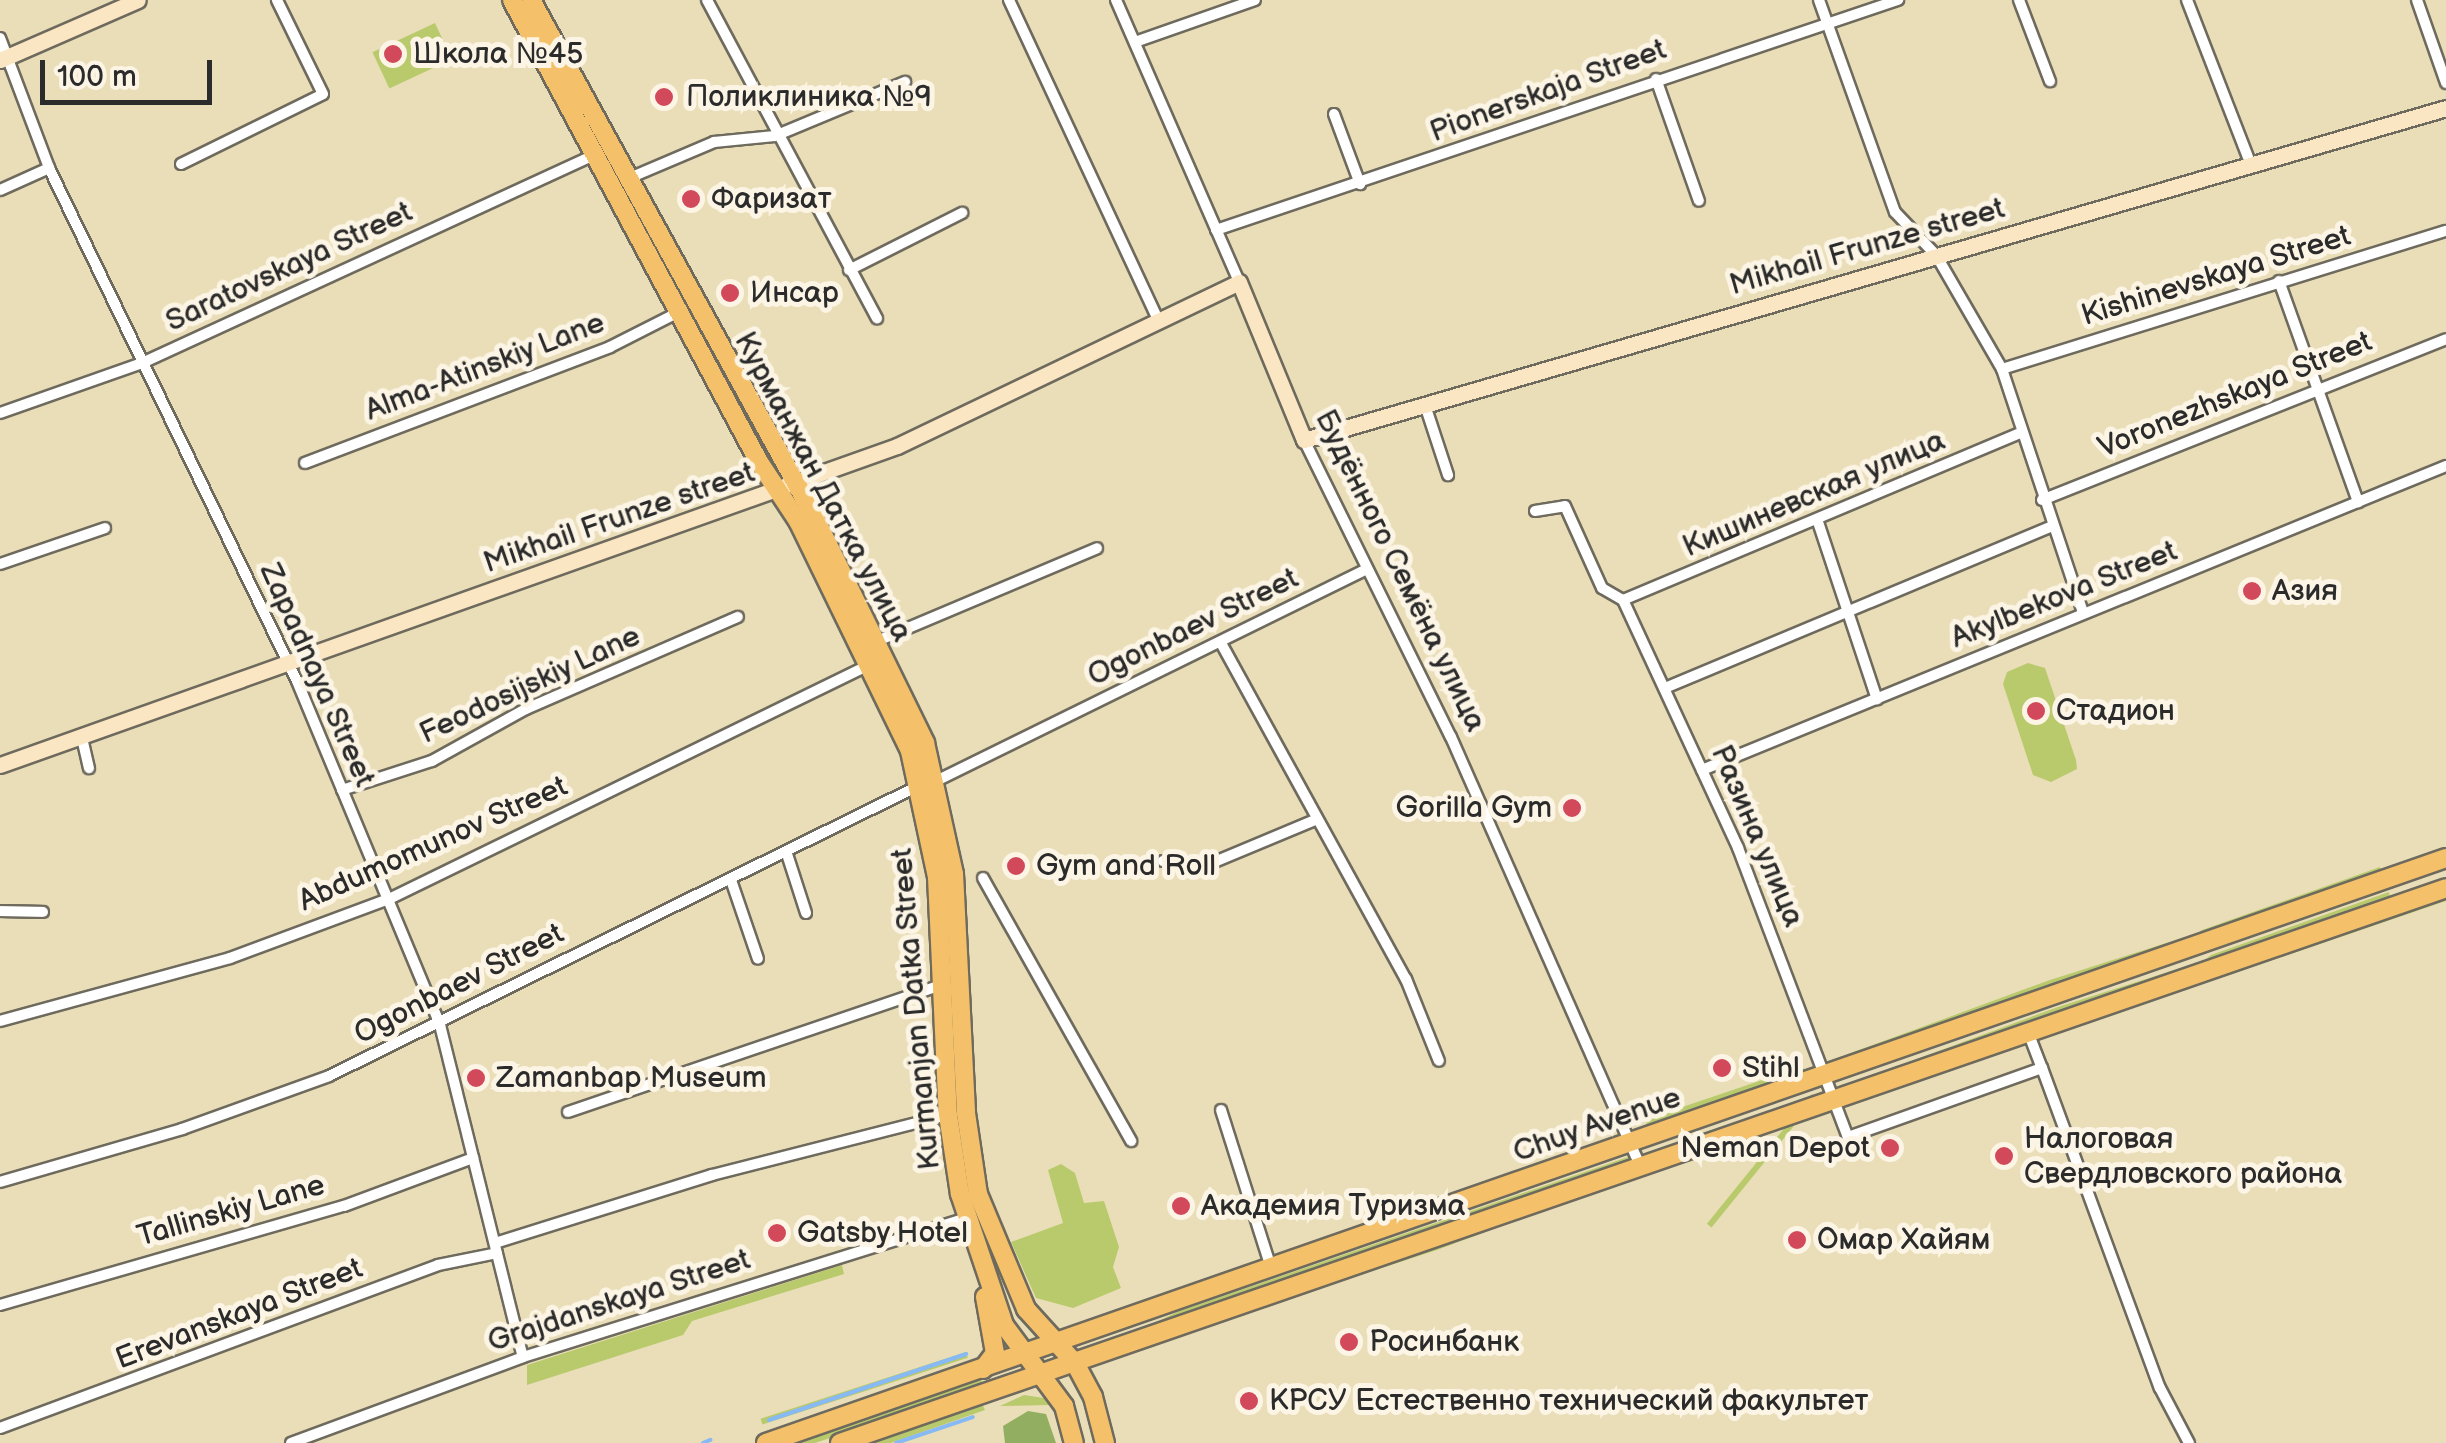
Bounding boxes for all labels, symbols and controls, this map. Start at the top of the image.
street label: Pionerskaja Street [1425,31,1671,151]
place label: Школа №45 [413,36,583,72]
scale bar [45,40,218,102]
marker: Школа №45 [382,43,404,65]
text: 100 m [57,59,137,95]
place label: Поликлиника №9 [686,79,932,115]
marker: Поликлиника №9 [651,84,677,110]
place label: Фаризат [711,181,832,217]
marker: Фаризат [680,188,702,210]
street label: Mikhail Frunze street [1725,191,2009,303]
street label: Saratovskaya Street [160,194,418,340]
street label: Kishinevskaya Street [2077,218,2355,334]
place label: Инсар [750,275,839,311]
marker: Инсар [719,282,741,304]
street label: Alma-Atinskiy Lane [359,304,611,430]
street label: Voronezhskaya Street [2093,324,2377,466]
street label: Курманжан Датка улица [726,326,920,648]
street label: Будённого Семёна улица [1306,405,1494,737]
street label: Кишиневская улица [1678,423,1950,565]
street label: Mikhail Frunze street [479,455,759,581]
street label: Akylbekova Street [1945,533,2183,657]
street label: Zapadnaya Street [252,558,382,792]
street label: Ogonbaev Street [1082,560,1304,694]
place label: Азия [2272,573,2338,609]
marker: Азия [2241,580,2263,602]
street label: Feodosijskiy Lane [413,618,647,752]
place label: Стадион [2056,693,2175,729]
marker: Стадион [2025,700,2047,722]
street label: Разина улица [1703,740,1811,932]
street label: Abdumomunov Street [293,768,573,920]
place label: Gorilla Gym [1395,790,1552,826]
marker: Gorilla Gym [1561,797,1583,819]
street label: Kurmanjan Datka Street [884,846,948,1172]
place label: Gym and Roll [1036,848,1216,884]
marker: Gym and Roll [1005,855,1027,877]
street label: Ogonbaev Street [348,916,570,1052]
place label: Stihl [1742,1050,1800,1086]
marker: Stihl [1711,1057,1733,1079]
place label: Zamanbap Museum [496,1060,766,1096]
marker: Zamanbap Museum [465,1067,487,1089]
street label: Chuy Avenue [1508,1079,1686,1171]
place label: Налоговая Свердловского района [2024,1121,2342,1192]
place label: Neman Depot [1680,1130,1870,1166]
marker: Neman Depot [1879,1137,1901,1159]
marker: Налоговая Свердловского района [1993,1145,2015,1167]
street label: Tallinskiy Lane [132,1167,330,1255]
place label: Академия Туризма [1201,1188,1465,1224]
marker: Академия Туризма [1170,1195,1192,1217]
place label: Gatsby Hotel [797,1215,970,1251]
marker: Gatsby Hotel [766,1222,788,1244]
place label: Омар Хайям [1817,1222,1991,1258]
marker: Омар Хайям [1786,1229,1808,1251]
street label: Grajdanskaya Street [483,1242,755,1360]
street label: Erevanskaya Street [110,1250,368,1378]
place label: Росинбанк [1369,1324,1519,1360]
marker: Росинбанк [1338,1331,1360,1353]
place label: КРСУ Естественно технический факультет [1269,1383,1868,1419]
marker: КРСУ Естественно технический факультет [1238,1390,1260,1412]

